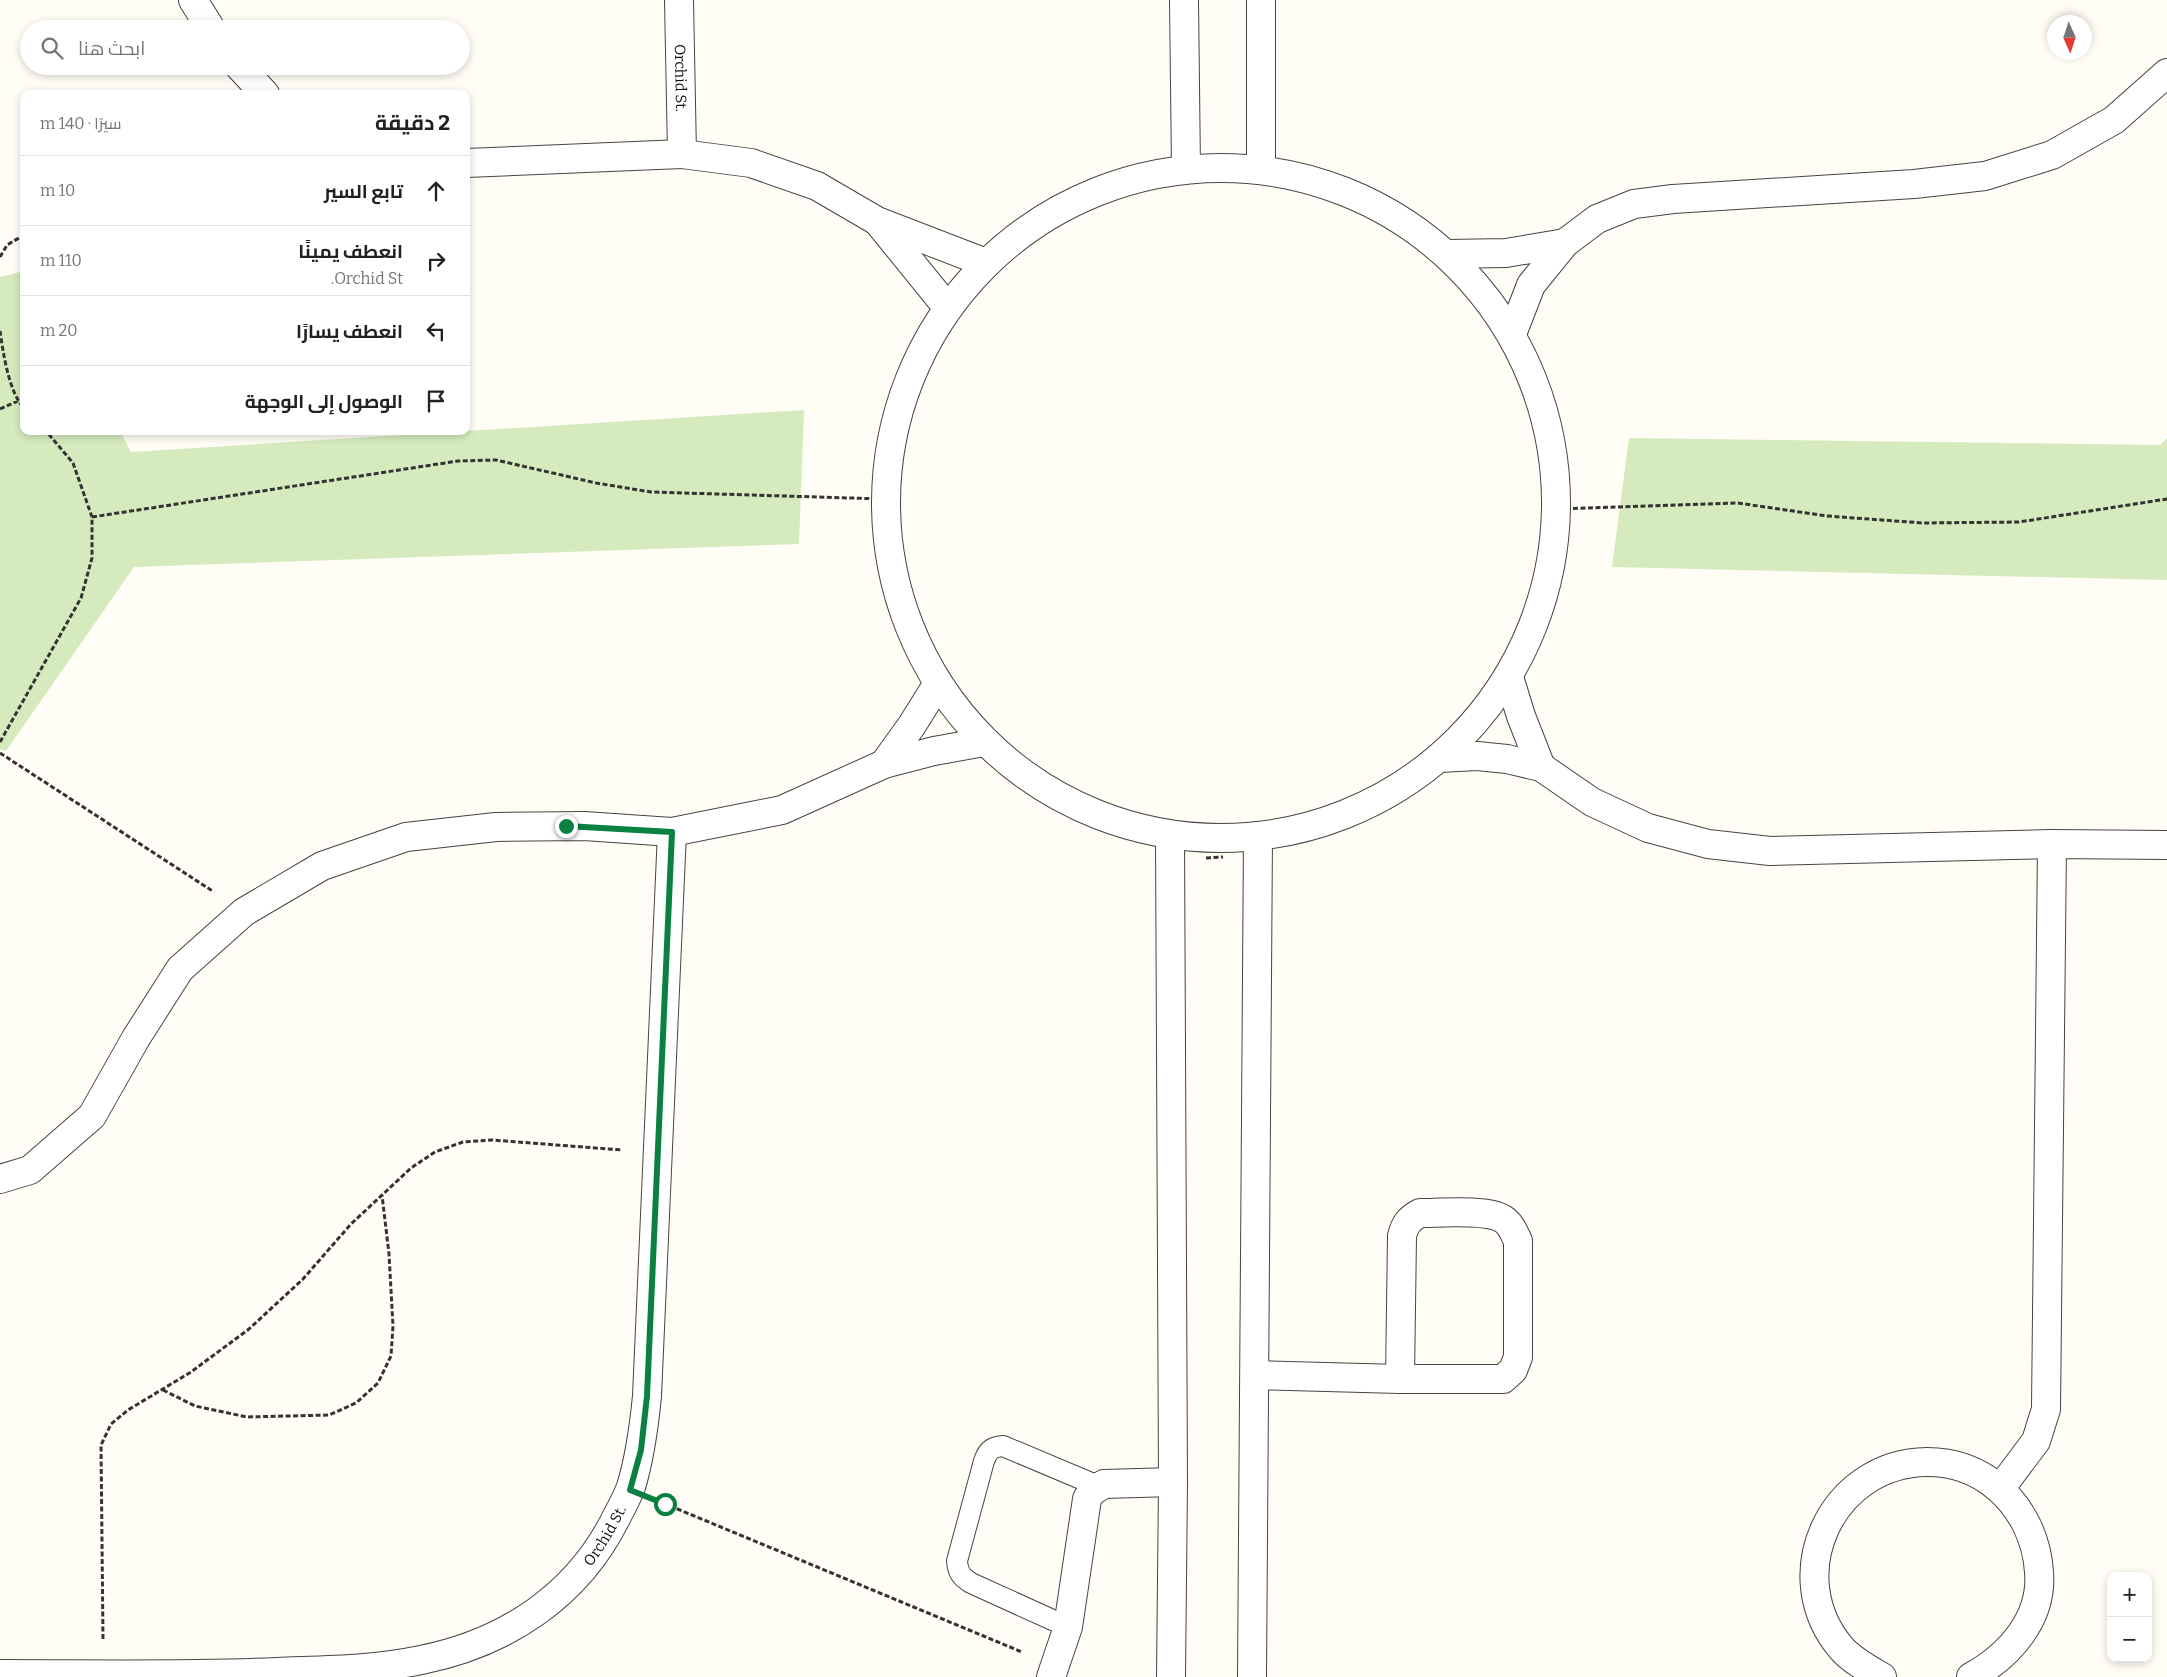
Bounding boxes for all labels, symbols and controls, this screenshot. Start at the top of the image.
north arrow [2047,15,2092,60]
search box [20,20,470,75]
icon: search [38,34,66,62]
text: ابحث هنا [78,37,145,60]
street label: Orchid St. [671,44,690,112]
text: 2 دقيقة [375,110,450,136]
text: سيرًا · 140 m [40,114,121,133]
icon: ahead [422,177,450,205]
text: تابع السير [324,180,403,203]
text: 10 m [40,181,75,200]
text: انعطف يمينًا [298,240,403,263]
icon: right [422,247,450,275]
text: 110 m [40,251,82,270]
text: Orchid St. [331,269,403,288]
icon: left [422,317,450,345]
text: انعطف يسارًا [296,320,403,343]
text: 20 m [40,321,77,340]
icon: arrive [422,387,450,415]
text: الوصول إلى الوجهة [245,390,403,413]
route end [555,815,578,838]
route start [654,1493,677,1516]
street label: Orchid St. [580,1502,630,1570]
map controls [2107,1572,2152,1662]
button: + [2107,1572,2152,1617]
button: − [2107,1617,2152,1662]

